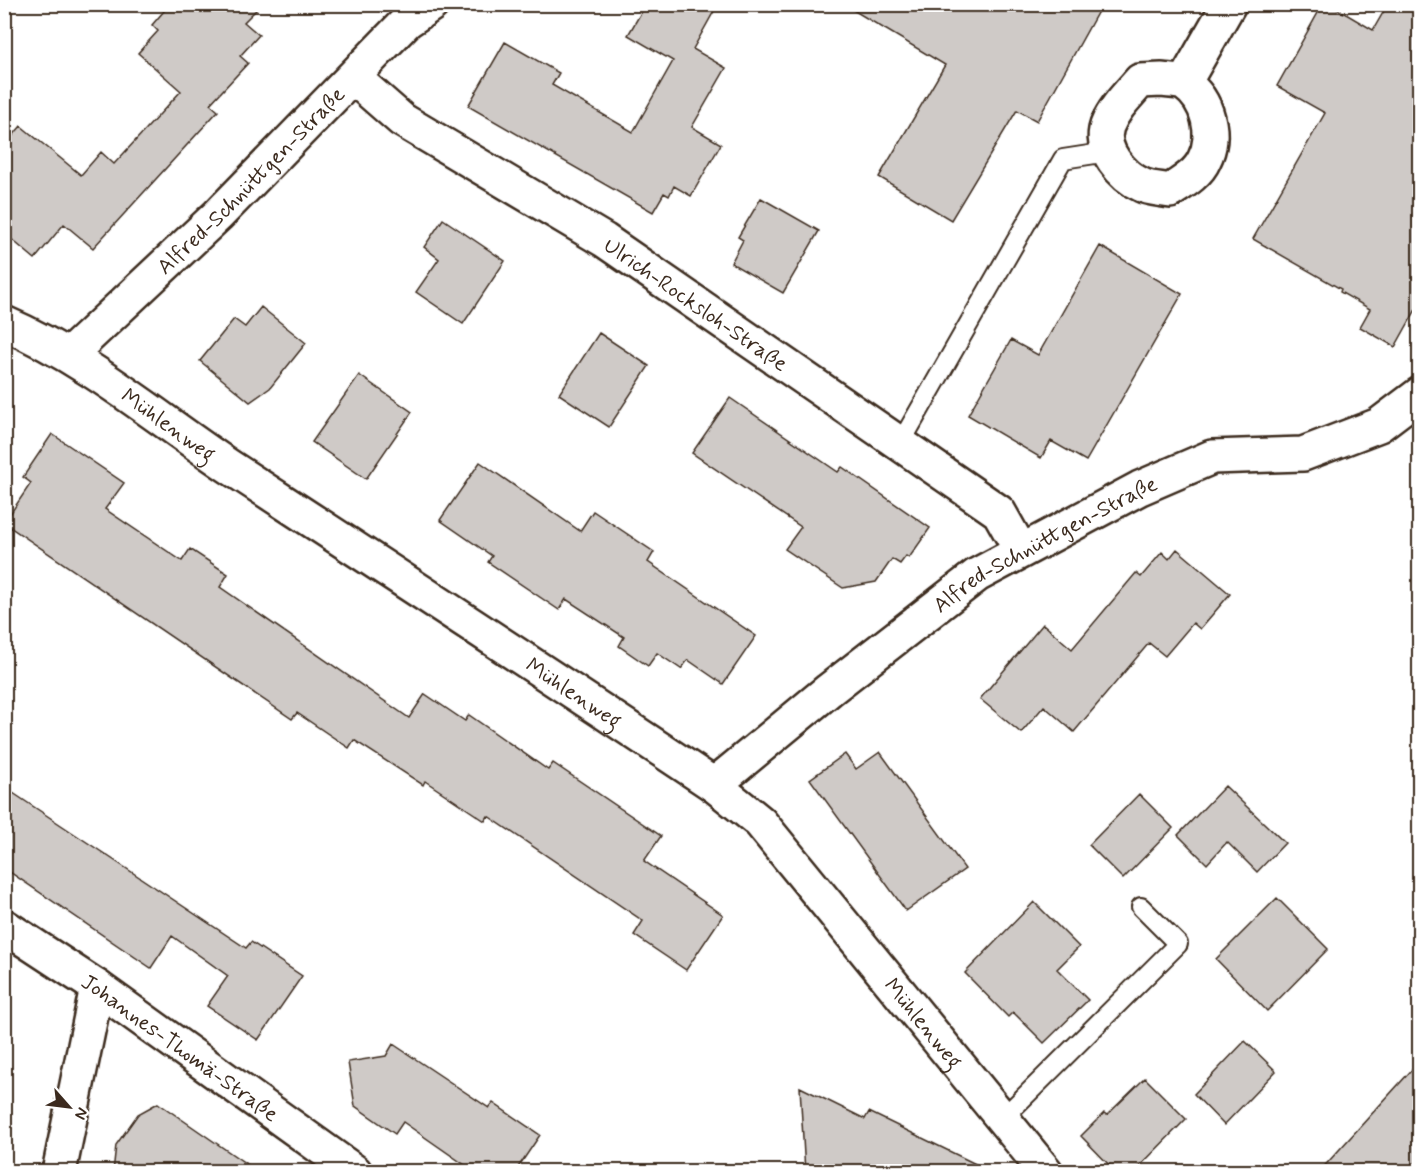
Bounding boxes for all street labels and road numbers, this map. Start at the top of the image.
street label: Alfred-Schnüttgen-Straße [152,81,352,281]
street label: Ulrich-Rocksloh-Straße [598,232,793,379]
street label: Mühlenweg [115,383,221,472]
street label: Alfred-Schnüttgen-Straße [928,470,1162,620]
street label: Mühlenweg [520,652,627,738]
street label: Johannes-Thomä-Straße [75,969,284,1129]
street label: Mühlenweg [877,973,968,1077]

